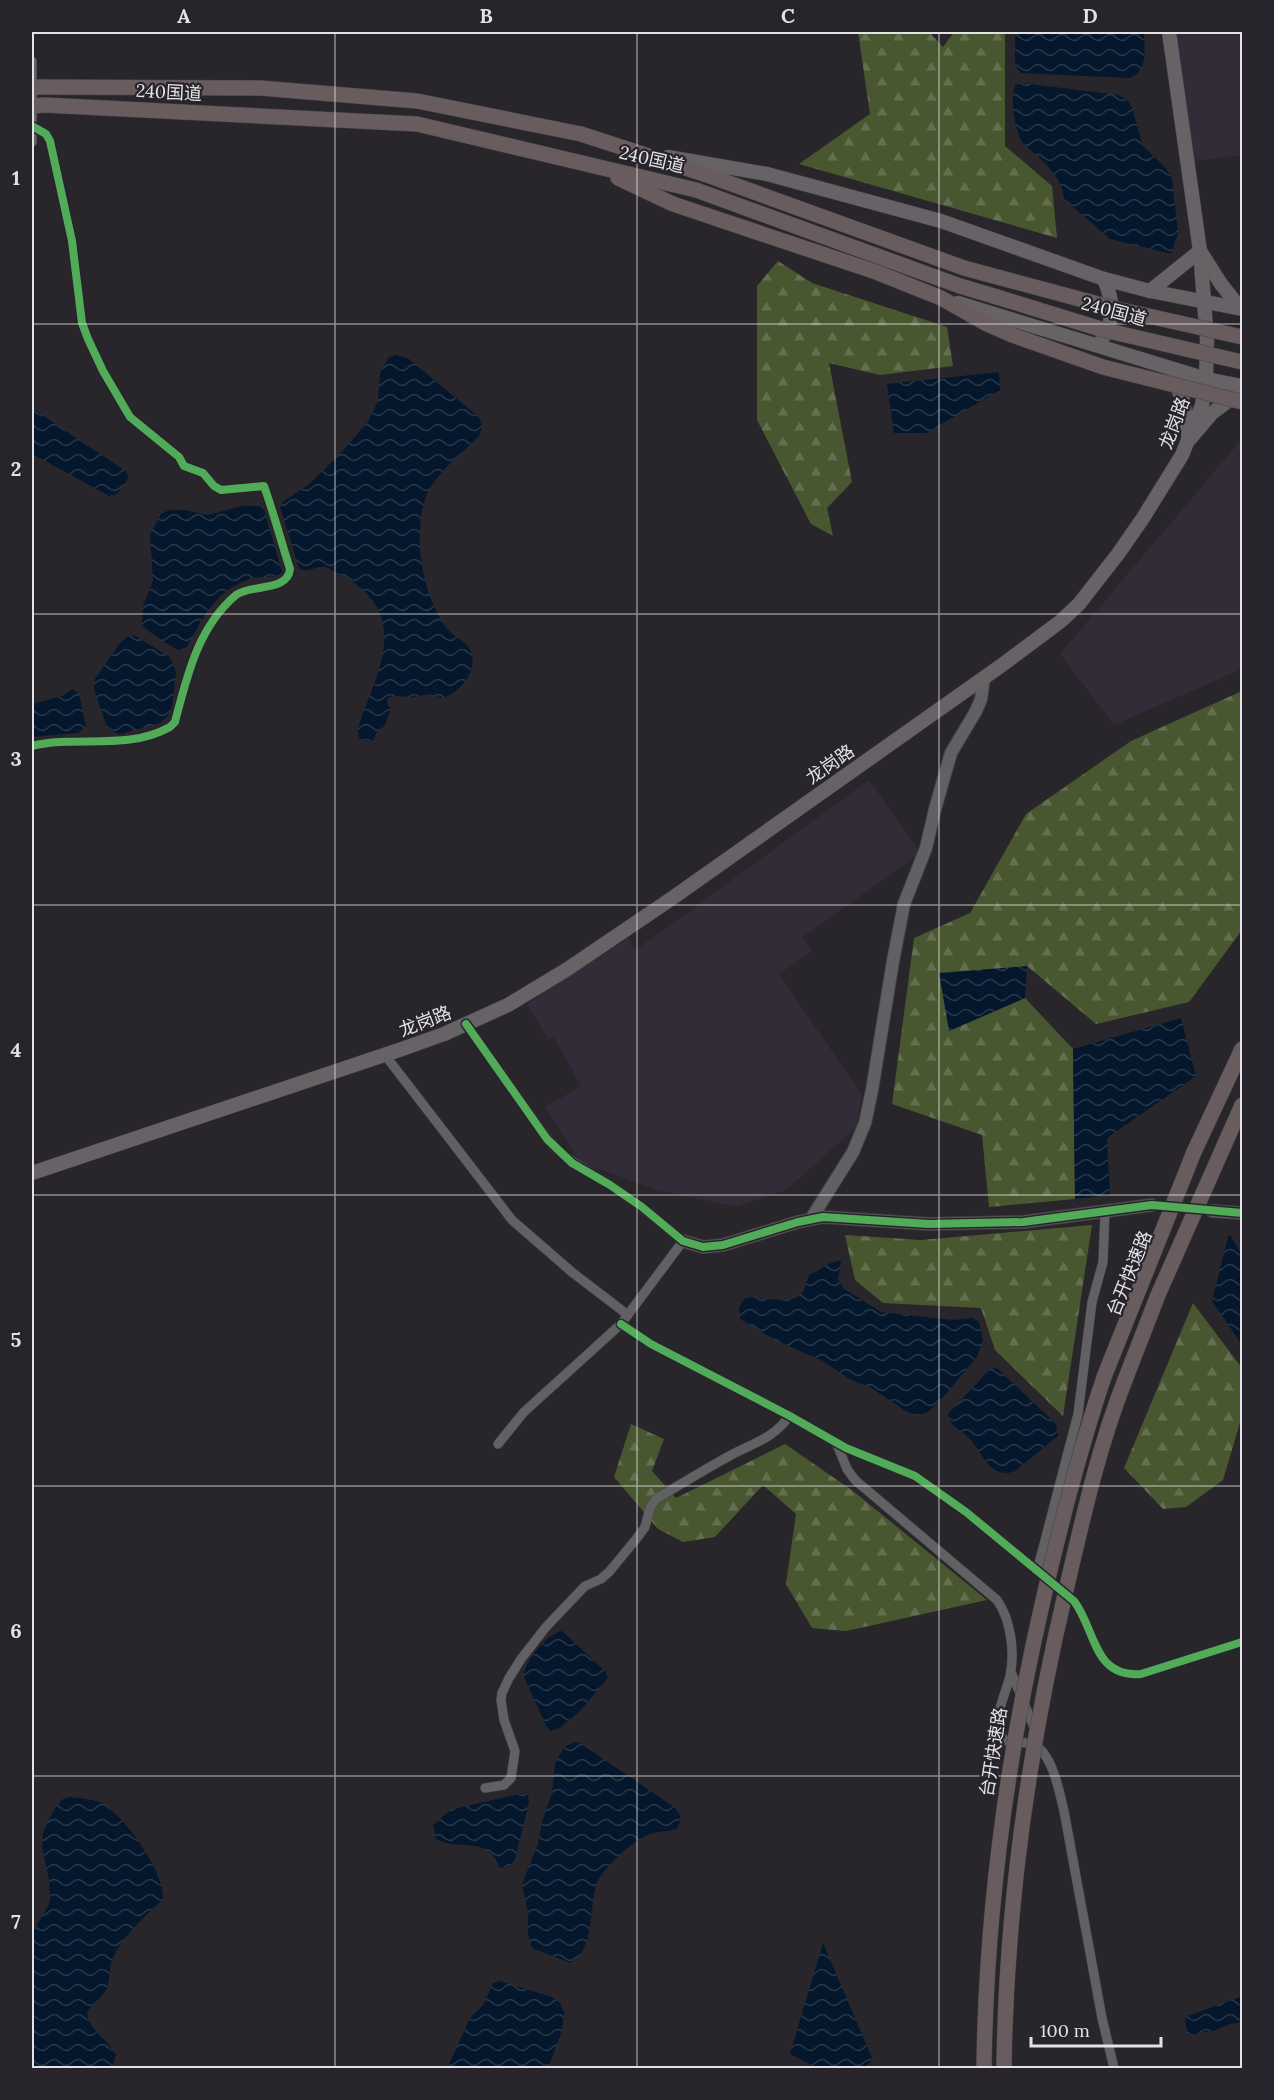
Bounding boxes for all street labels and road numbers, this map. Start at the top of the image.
street label: 240国道 [135,79,203,105]
street label: 240国道 [617,140,687,178]
street label: 240国道 [1079,291,1149,331]
street label: 龙岗路 [1154,394,1194,452]
street label: 龙岗路 [801,739,859,789]
street label: 龙岗路 [396,1001,454,1041]
street label: 台开快速路 [1101,1227,1157,1319]
street label: 台开快速路 [975,1706,1011,1798]

